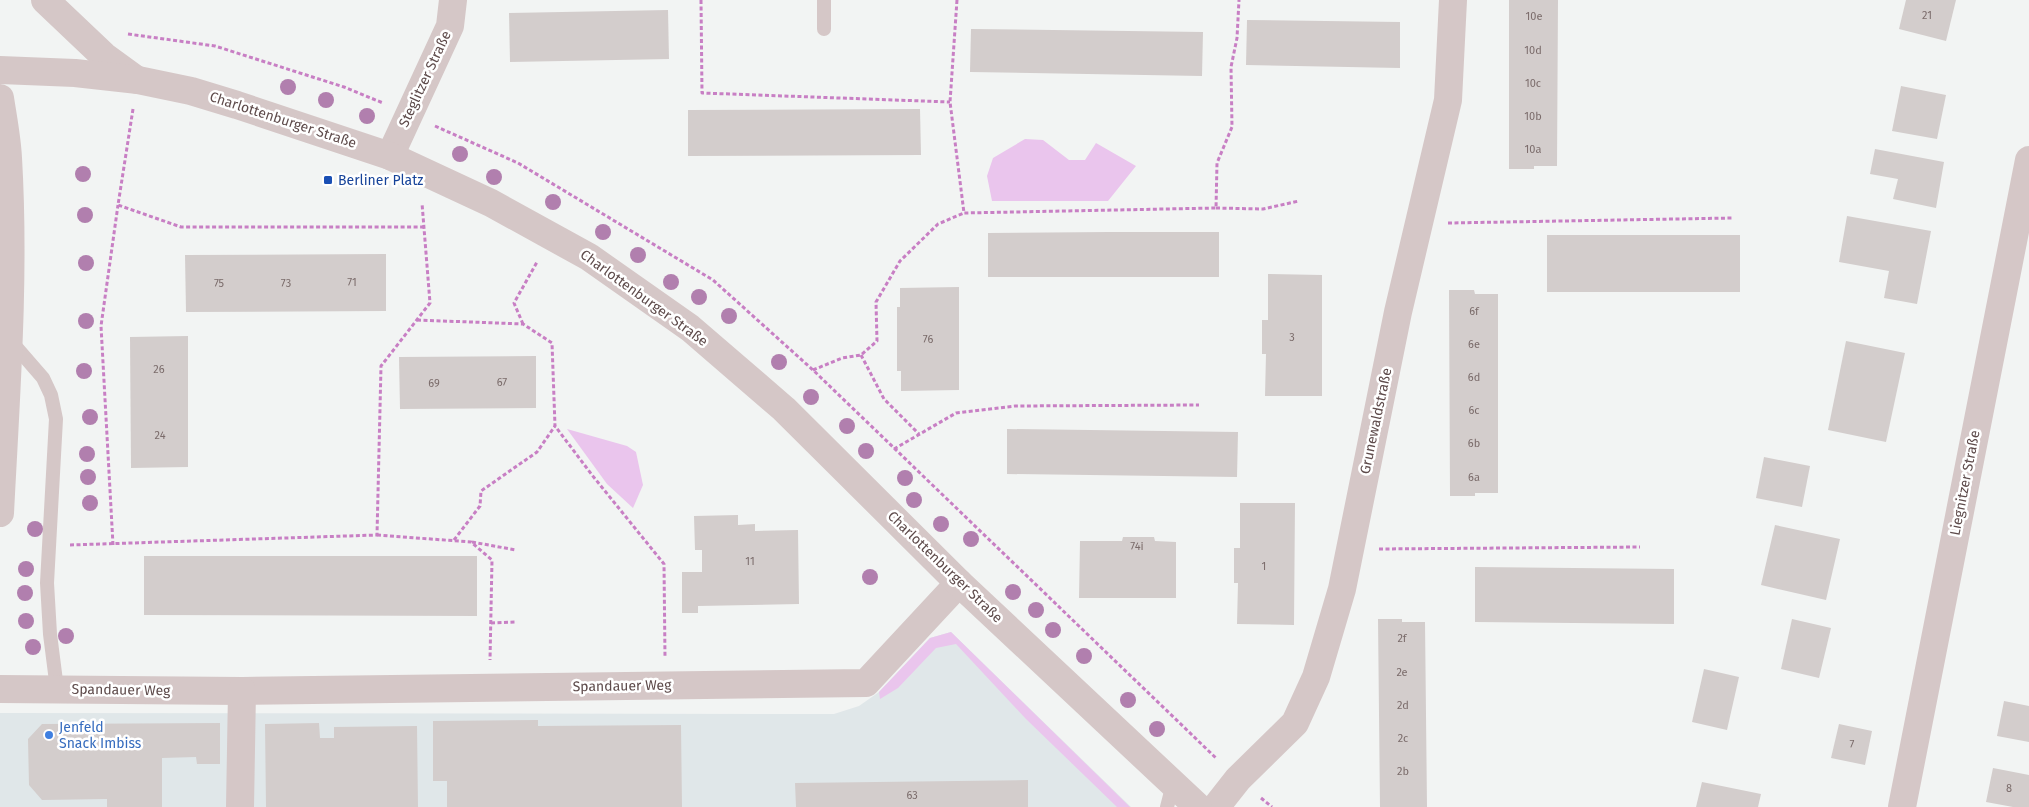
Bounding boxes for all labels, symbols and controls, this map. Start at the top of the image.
house number: 21 [1922,9,1932,22]
house number: 10e [1526,10,1542,23]
street label: Steglitzer Straße [395,28,455,130]
house number: 10d [1524,44,1542,57]
house number: 10c [1525,77,1541,90]
street label: Charlottenburger Straße [207,88,359,152]
house number: 10b [1524,110,1542,123]
house number: 10a [1525,143,1541,156]
place label: Berliner Platz [338,172,423,189]
marker: Berliner Platz [322,174,334,186]
street label: Charlottenburger Straße [577,246,711,350]
house number: 71 [347,276,357,289]
house number: 75 [214,277,225,290]
house number: 73 [281,277,291,290]
house number: 6f [1469,305,1480,318]
house number: 3 [1289,331,1295,344]
house number: 76 [923,333,933,346]
house number: 6e [1468,338,1480,351]
house number: 26 [153,363,165,376]
street label: Grunewaldstraße [1356,366,1396,476]
house number: 6d [1468,371,1480,384]
house number: 67 [497,376,507,389]
house number: 69 [428,377,440,390]
house number: 6c [1468,404,1480,417]
house number: 24 [155,429,166,442]
street label: Liegnitzer Straße [1946,429,1984,537]
house number: 6b [1468,437,1480,450]
house number: 6a [1468,471,1480,484]
street label: Charlottenburger Straße [884,508,1006,626]
house number: 74i [1130,540,1144,553]
house number: 11 [745,555,755,568]
house number: 1 [1262,560,1266,573]
house number: 2f [1397,632,1408,645]
house number: 2e [1396,666,1408,679]
street label: Spandauer Weg [572,677,672,695]
street label: Spandauer Weg [71,681,171,699]
house number: 2d [1397,699,1409,712]
place label: Jenfeld Snack Imbiss [59,719,142,752]
marker: Jenfeld Snack Imbiss [43,729,55,741]
house number: 2c [1398,732,1408,745]
house number: 7 [1850,738,1855,751]
house number: 2b [1397,765,1409,778]
house number: 8 [2006,782,2012,795]
house number: 63 [906,789,918,802]

